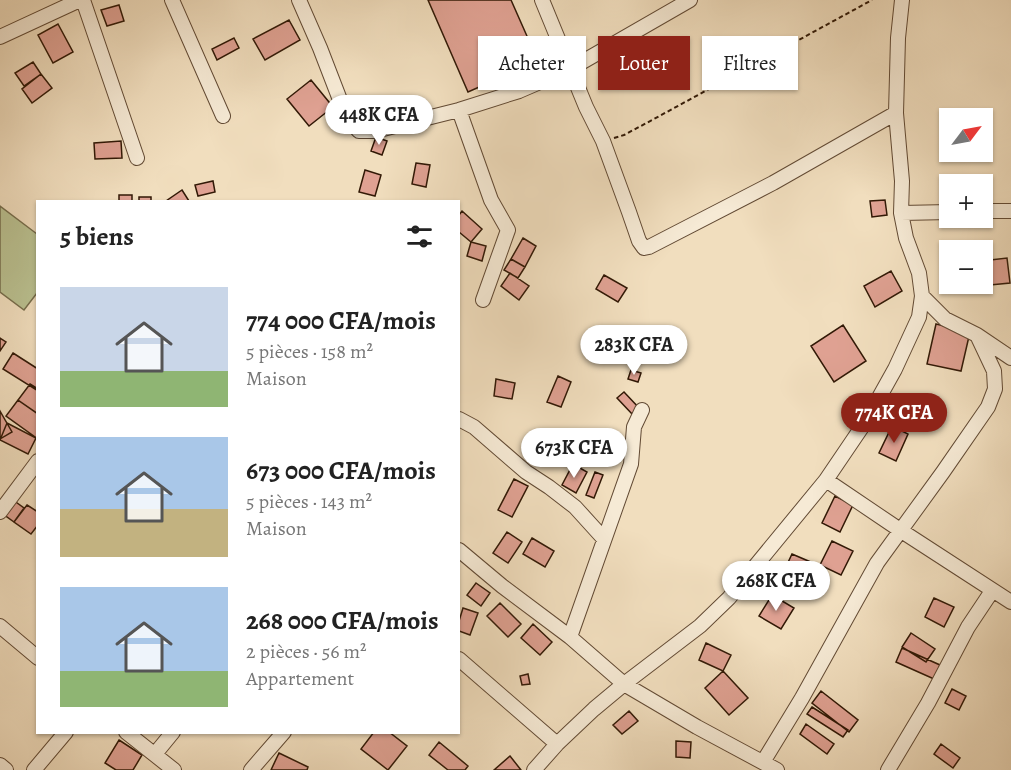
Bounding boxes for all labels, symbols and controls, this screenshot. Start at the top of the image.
chip: Acheter [478,36,586,90]
chip: Louer [598,36,690,90]
chip: Filtres [702,36,798,90]
pin: 448K CFA [317,95,441,146]
text: 448K CFA [339,101,419,128]
north arrow [939,108,993,162]
map controls [939,108,993,294]
button: + [939,174,993,228]
text: 5 biens [60,219,134,254]
icon: filters [403,220,436,253]
button: − [939,240,993,294]
text: 774 000 CFA/mois [246,303,436,338]
icon: home [108,311,180,383]
pin: 283K CFA [572,325,696,376]
text: 283K CFA [594,331,674,358]
text: 5 pièces · 158 m² [246,338,373,365]
text: Maison [246,365,307,392]
pin: 774K CFA [832,393,956,444]
text: 774K CFA [855,399,933,426]
pin: 673K CFA [512,428,636,479]
text: 673K CFA [535,434,613,461]
text: 673 000 CFA/mois [246,453,436,488]
icon: home [108,461,180,533]
text: 5 pièces · 143 m² [246,488,372,515]
text: Maison [246,515,307,542]
pin: 268K CFA [714,561,838,612]
text: 268K CFA [736,567,816,594]
text: 268 000 CFA/mois [246,603,439,638]
icon: home [108,611,180,683]
text: 2 pièces · 56 m² [246,638,367,665]
text: Appartement [246,665,354,692]

